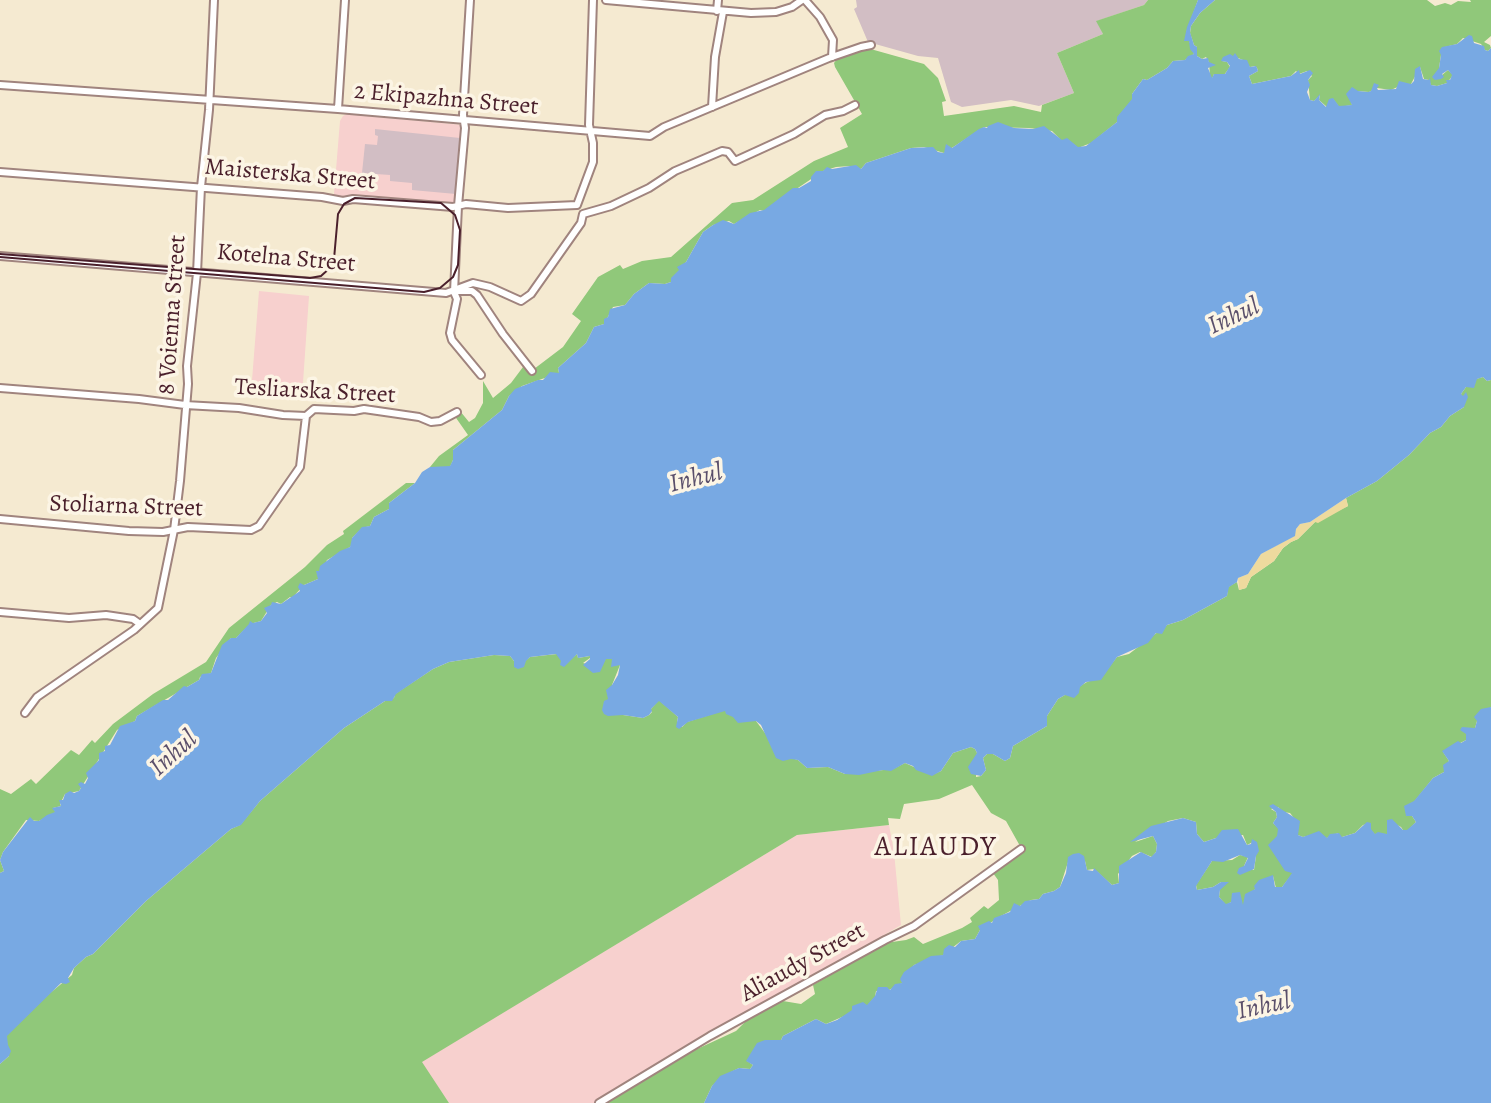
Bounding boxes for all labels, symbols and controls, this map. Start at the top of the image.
street label: 2 Ekipazhna Street [353,78,539,122]
street label: Maisterska Street [203,153,377,197]
street label: 8 Voienna Street [153,234,193,396]
street label: Kotelna Street [216,239,356,279]
water label: Inhul [1203,292,1265,342]
street label: Tesliarska Street [234,373,396,411]
water label: Inhul [666,457,726,501]
street label: Stoliarna Street [49,490,203,524]
water label: Inhul [144,724,204,784]
district label: ALIAUDY [875,831,997,865]
street label: Aliaudy Street [736,917,870,1009]
water label: Inhul [1235,986,1293,1028]

